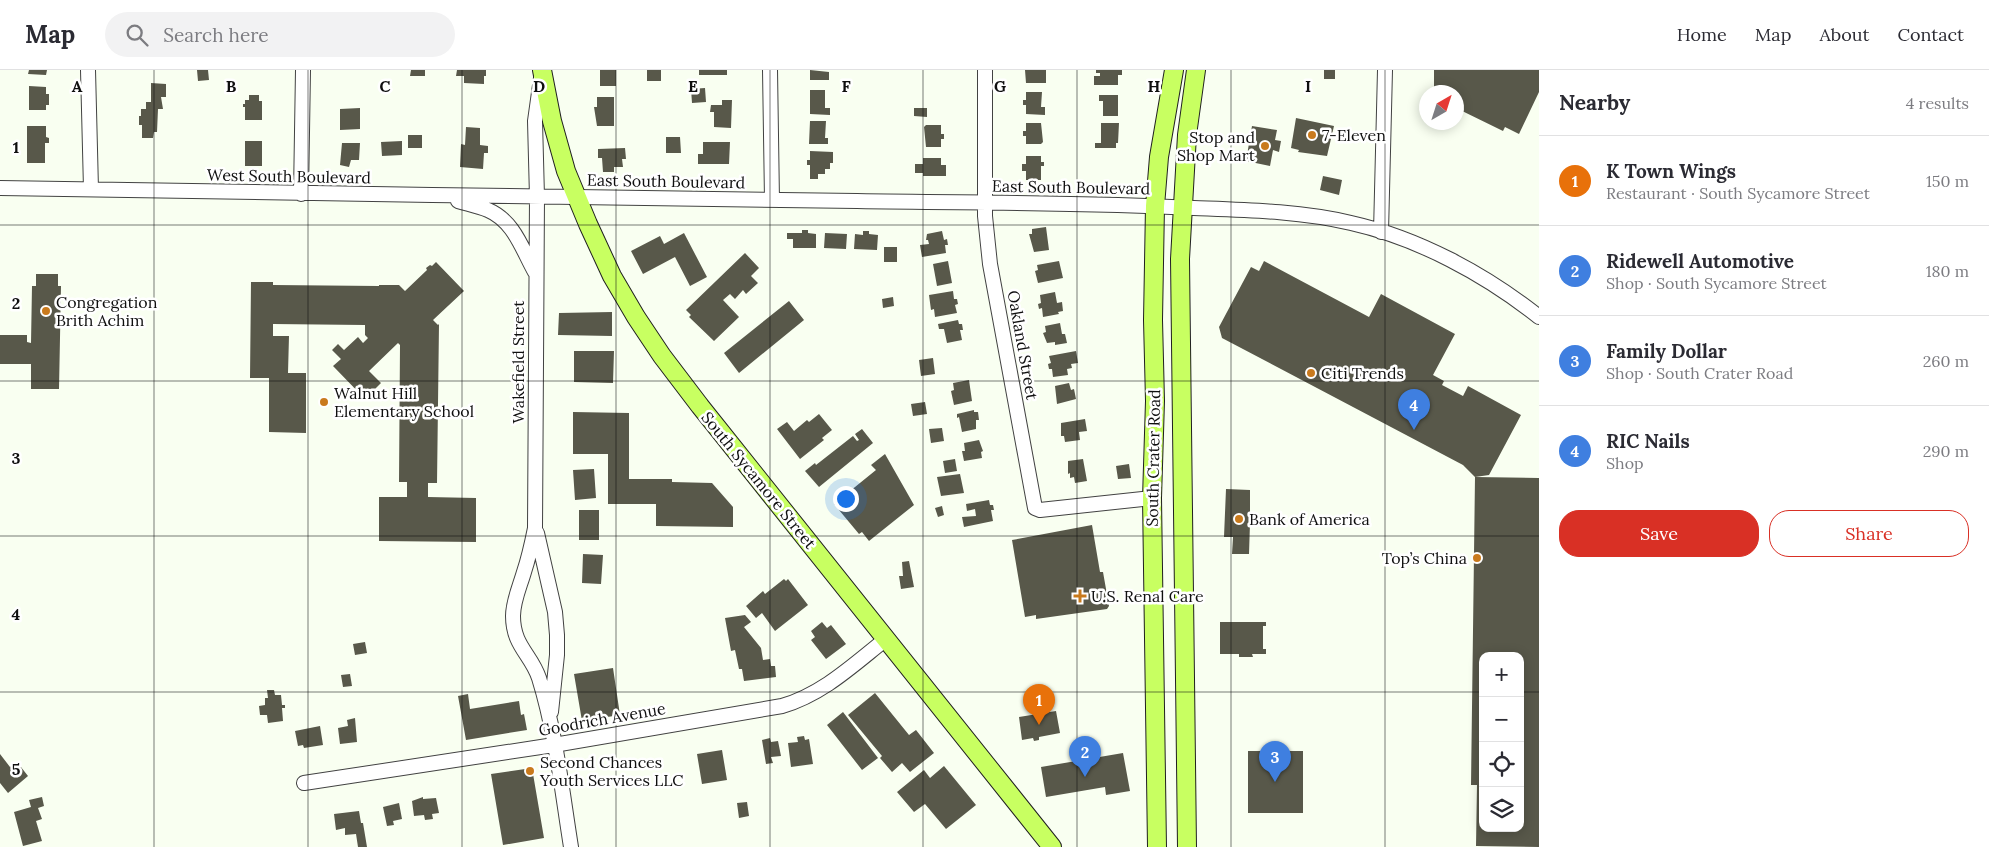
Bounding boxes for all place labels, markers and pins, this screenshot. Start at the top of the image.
place label: 7-Eleven [1322,125,1386,145]
place label: Stop and Shop Mart [1177,127,1256,165]
marker: 7-Eleven [1306,129,1318,141]
marker: Stop and Shop Mart [1259,140,1271,152]
place label: Congregation Brith Achim [56,292,158,330]
marker: Congregation Brith Achim [40,305,52,317]
place label: Citi Trends [1321,363,1404,383]
marker: Citi Trends [1305,367,1317,379]
place label: Walnut Hill Elementary School [334,383,474,421]
pin: 4 [1398,389,1430,430]
marker: Walnut Hill Elementary School [318,396,330,408]
place label: Bank of America [1249,509,1370,529]
marker: Bank of America [1233,513,1245,525]
place label: Top’s China [1382,548,1467,568]
marker: Top’s China [1471,552,1483,564]
place label: U.S. Renal Care [1091,586,1204,606]
marker: U.S. Renal Care [1073,589,1087,603]
pin: 1 [1023,684,1055,725]
pin: 2 [1069,736,1101,777]
pin: 3 [1259,741,1291,782]
place label: Second Chances Youth Services LLC [539,752,683,790]
marker: Second Chances Youth Services LLC [524,765,536,777]

